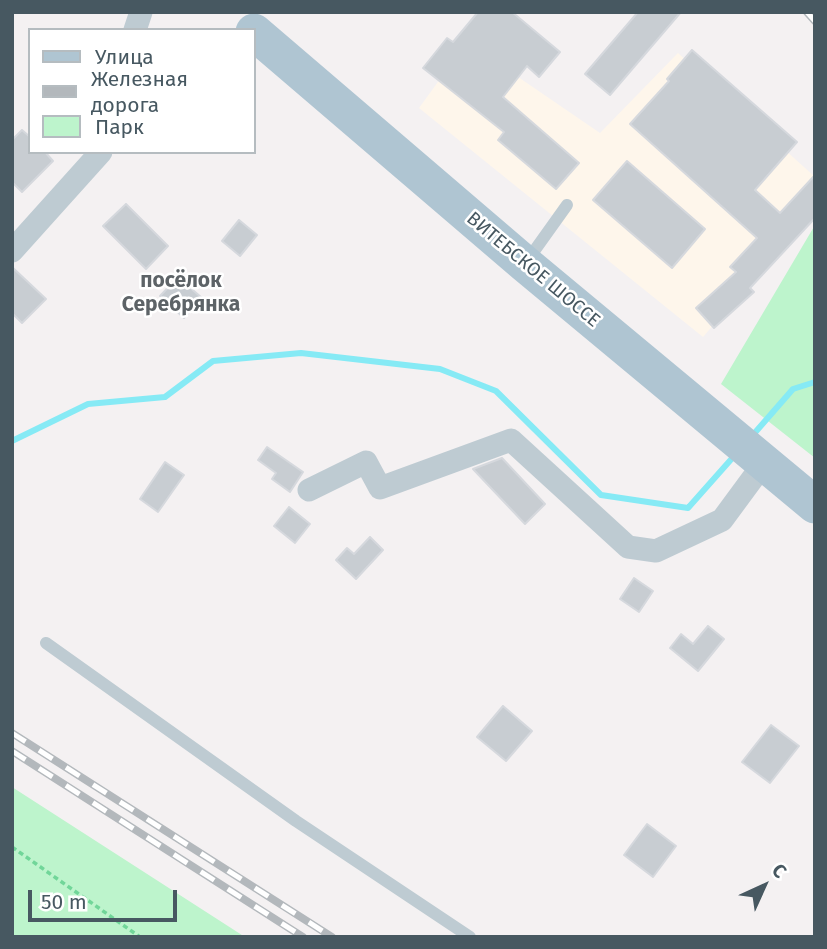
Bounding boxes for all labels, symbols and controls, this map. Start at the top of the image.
legend [28,28,256,154]
text: Улица [95,44,154,70]
text: Железная дорога [91,66,188,118]
text: Парк [95,114,144,140]
street label: ВИТЕБСКОЕ ШОССЕ [462,208,604,332]
district label: посёлок Серебрянка [122,268,240,318]
north arrow [729,851,799,921]
text: С [767,859,791,883]
scale bar [32,876,180,920]
text: 50 m [41,889,87,915]

